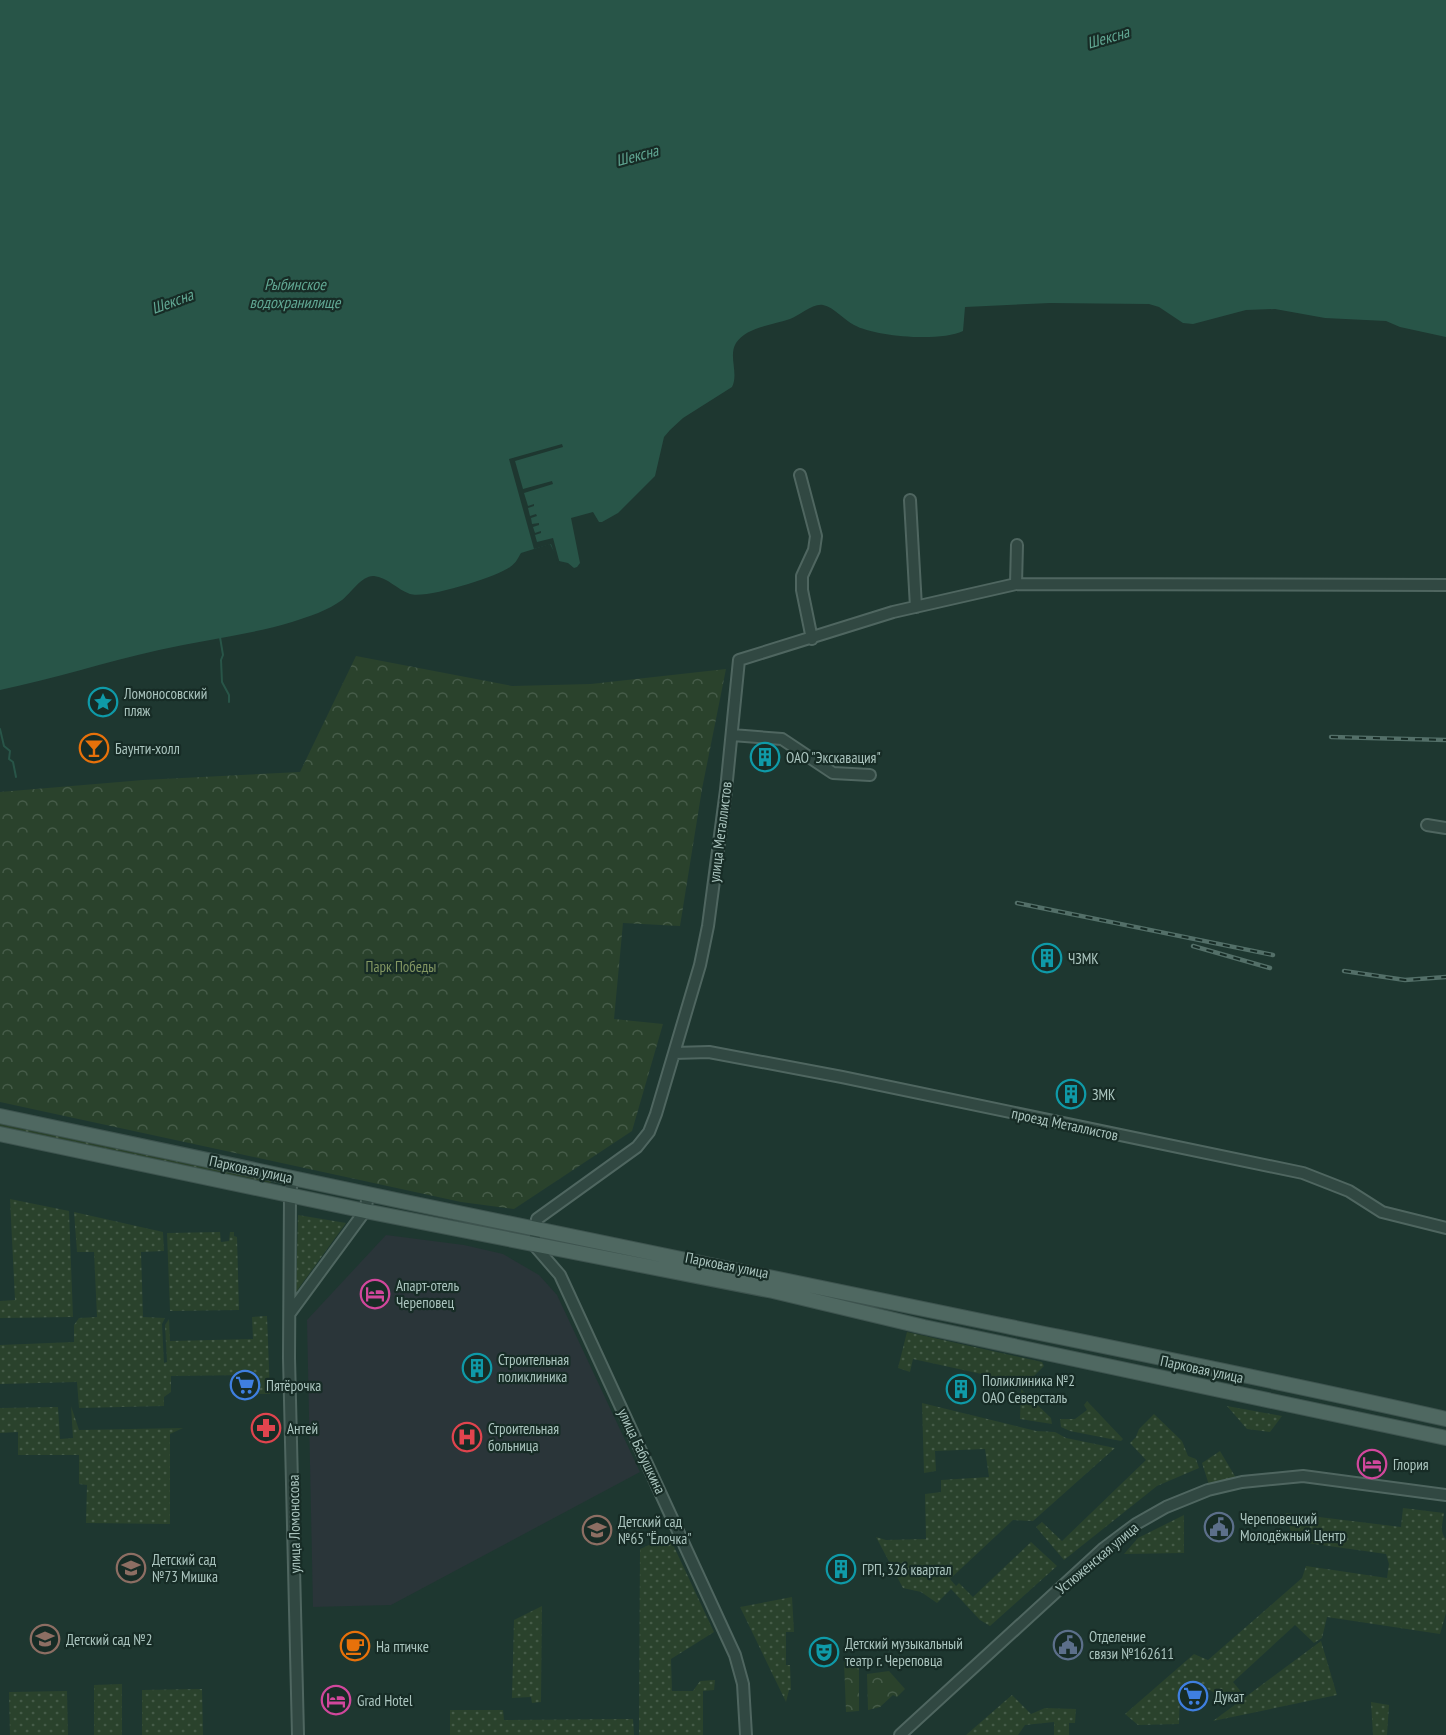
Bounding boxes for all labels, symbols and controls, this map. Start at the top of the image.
water label: Шексна [1085,21,1133,53]
water label: Шексна [614,139,662,170]
water label: Рыбинское водохранилище [250,274,342,312]
water label: Шексна [148,284,197,318]
place label: Ломоносовский пляж [123,684,207,720]
place icon: Ломоносовский пляж [87,686,119,718]
bar icon: Баунти-холл [78,732,110,764]
place label: Баунти-холл [115,739,180,758]
building icon: ОАО "Экскавация" [749,741,781,773]
place label: ОАО "Экскавация" [786,748,881,767]
street label: улица Металлистов [704,780,736,884]
building icon: ЧЗМК [1031,942,1063,974]
place label: ЧЗМК [1068,949,1099,968]
park label: Парк Победы [366,957,436,976]
building icon: ЗМК [1055,1078,1087,1110]
place label: ЗМК [1092,1085,1116,1104]
street label: проезд Металлистов [1010,1103,1120,1145]
street label: Парковая улица [208,1151,294,1187]
street label: Парковая улица [684,1248,770,1282]
place label: Апарт-отель Череповец [396,1276,459,1312]
hotel icon: Апарт-отель Череповец [359,1278,391,1310]
place label: Строительная поликлиника [498,1350,569,1386]
street label: Парковая улица [1159,1351,1245,1387]
building icon: Строительная поликлиника [461,1352,493,1384]
supermarket icon: Пятёрочка [229,1369,261,1401]
place label: Поликлиника №2 ОАО Северсталь [982,1371,1075,1407]
building icon: Поликлиника №2 ОАО Северсталь [945,1373,977,1405]
place label: Пятёрочка [266,1376,321,1395]
street label: улица Бабушкина [614,1405,670,1497]
pharmacy icon: Антей [250,1412,282,1444]
place label: Антей [287,1419,318,1438]
place label: Строительная больница [488,1419,559,1455]
hospital icon: Строительная больница [451,1421,483,1453]
hotel icon: Глория [1356,1448,1388,1480]
place label: Глория [1393,1455,1429,1474]
street label: улица Ломоносова [284,1474,304,1574]
place label: Череповецкий Молодёжный Центр [1240,1509,1346,1545]
public building icon: Череповецкий Молодёжный Центр [1203,1511,1235,1543]
place label: Детский сад №65 "Ёлочка" [618,1512,692,1548]
school or university icon: Детский сад №65 "Ёлочка" [581,1514,613,1546]
street label: Устюженская улица [1052,1518,1142,1598]
place label: Детский сад №73 Мишка [152,1550,218,1586]
school or university icon: Детский сад №73 Мишка [115,1552,147,1584]
building icon: ГРП, 326 квартал [825,1553,857,1585]
place label: ГРП, 326 квартал [862,1560,952,1579]
school or university icon: Детский сад №2 [29,1623,61,1655]
place label: Отделение связи №162611 [1089,1627,1174,1663]
public building icon: Отделение связи №162611 [1052,1629,1084,1661]
place label: Детский сад №2 [66,1630,152,1649]
cafe icon: На птичке [339,1630,371,1662]
place label: Детский музыкальный театр г. Череповца [845,1634,963,1670]
theatre icon: Детский музыкальный театр г. Череповца [808,1636,840,1668]
place label: На птичке [376,1637,429,1656]
supermarket icon: Дукат [1177,1680,1209,1712]
hotel icon: Grad Hotel [320,1684,352,1716]
place label: Дукат [1214,1687,1244,1706]
place label: Grad Hotel [357,1691,413,1710]

